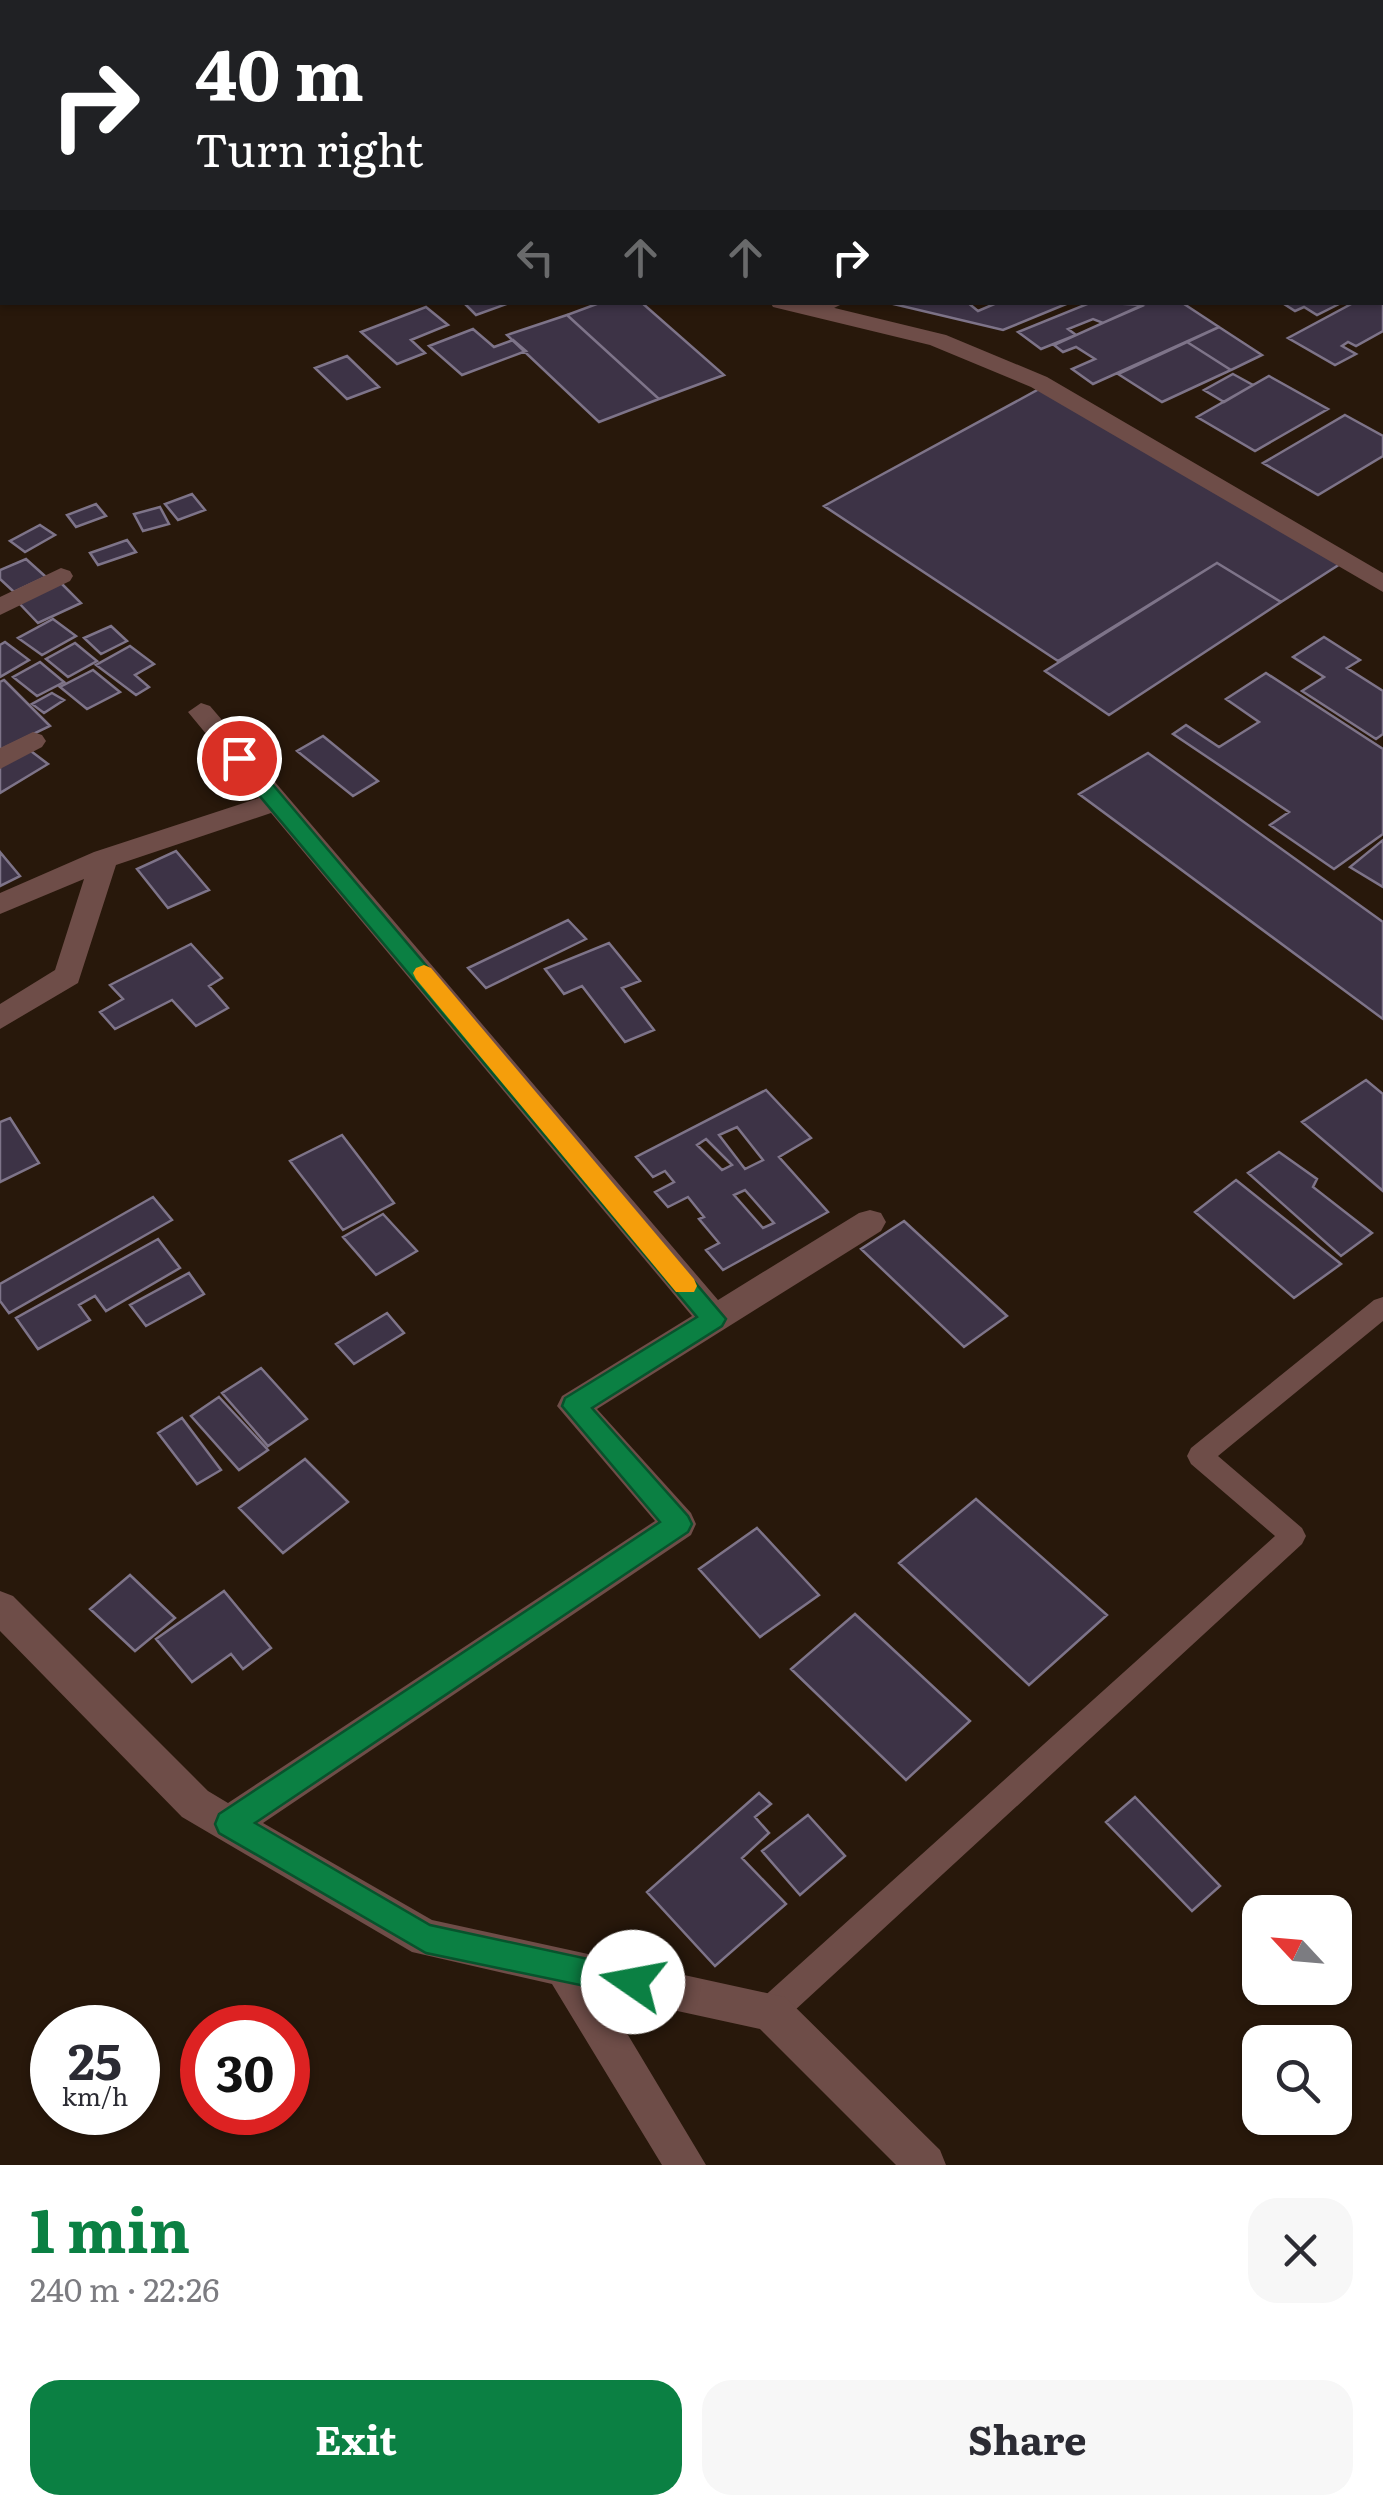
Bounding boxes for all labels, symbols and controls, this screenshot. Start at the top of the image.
text: 40 m [195,19,364,123]
icon: right [30,40,160,170]
text: Turn right [195,114,423,181]
icon: left [508,230,563,285]
icon: ahead [613,230,668,285]
icon: ahead [718,230,773,285]
icon: right [823,230,878,285]
pin [197,716,282,801]
icon: arrive [212,731,267,786]
north arrow [1242,1895,1352,2005]
map controls [1242,1895,1352,2135]
position arrow [581,1930,685,2034]
speed limit sign: 30 [180,2005,310,2135]
text: 25 [68,2021,122,2095]
button: search [1242,2025,1352,2135]
text: km/h [62,2077,128,2114]
text: 1 min [30,2182,190,2271]
button: close [1248,2198,1353,2303]
text: 240 m · 22:26 [30,2264,219,2312]
button: Exit [30,2380,682,2495]
button: Share [702,2380,1353,2495]

